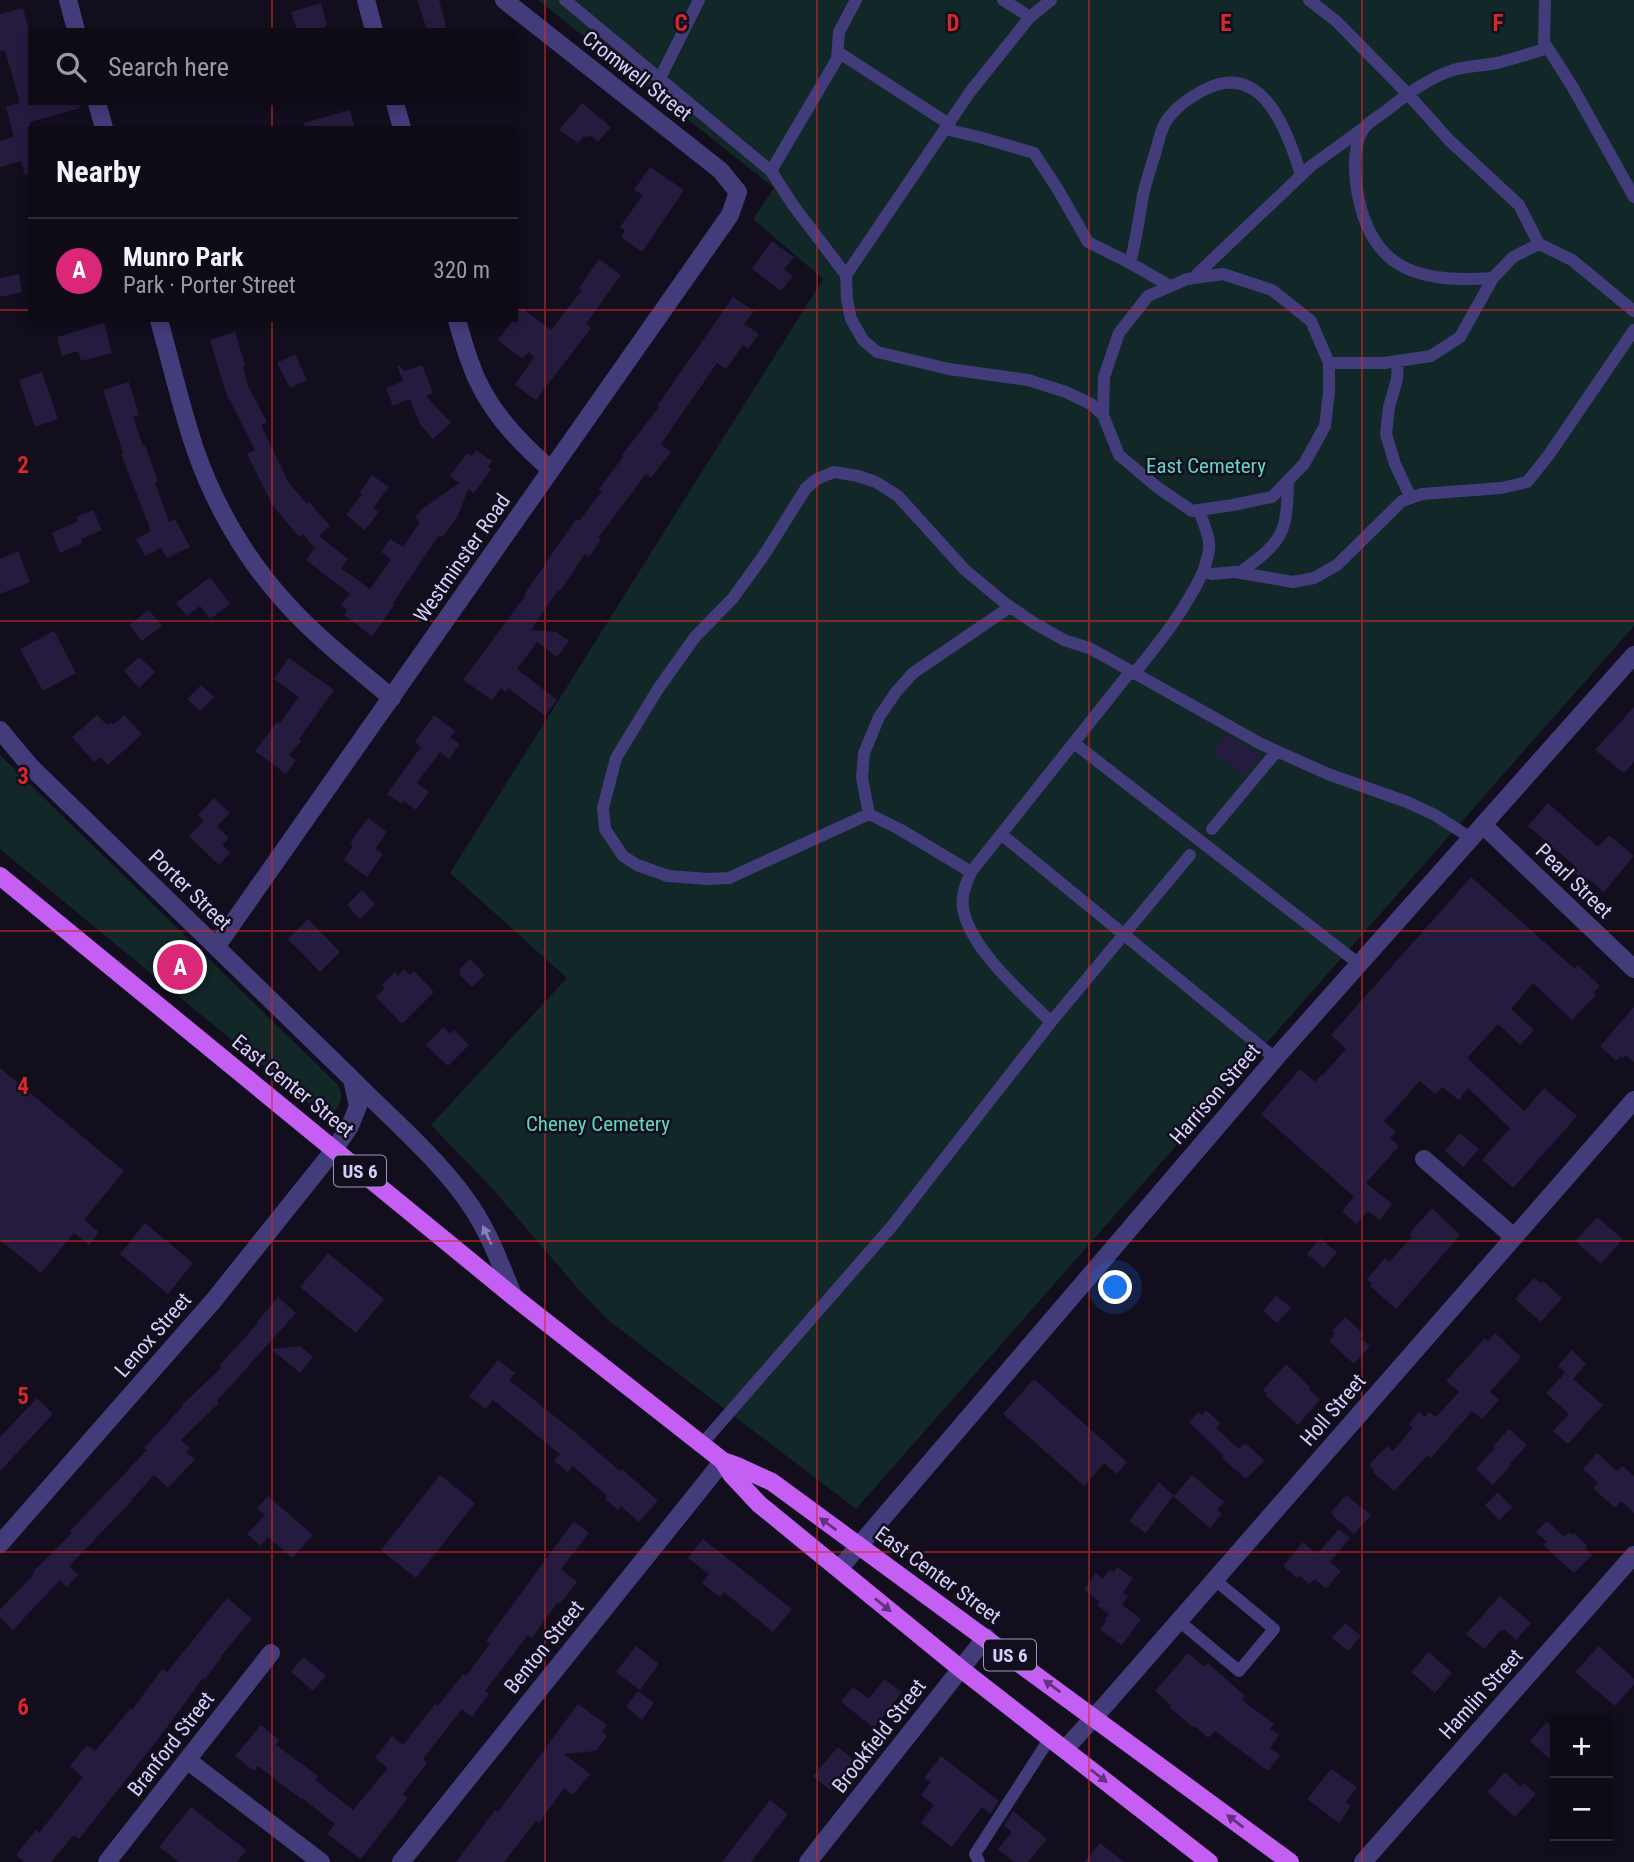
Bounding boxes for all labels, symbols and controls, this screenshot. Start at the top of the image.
text: C [674,10,688,37]
text: D [947,10,960,37]
text: E [1220,10,1232,37]
text: F [1493,10,1504,37]
street label: Cromwell Street [578,26,696,126]
search box [28,28,518,105]
icon: search [52,48,90,86]
text: Search here [108,52,229,82]
text: Nearby [56,154,141,189]
text: Munro Park [123,242,243,272]
text: A [72,257,86,284]
text: 320 m [433,257,490,284]
text: Park · Porter Street [123,272,296,299]
text: 2 [17,452,29,479]
park label: East Cemetery [1146,454,1266,478]
street label: Westminster Road [409,489,515,627]
text: 3 [17,763,29,790]
street label: Pearl Street [1531,839,1617,923]
street label: Porter Street [144,845,236,935]
pin: A [157,941,203,993]
street label: East Center Street [227,1030,359,1142]
street label: Harrison Street [1165,1039,1265,1149]
text: 4 [17,1073,29,1100]
park label: Cheney Cemetery [526,1112,670,1136]
road number: US 6 [334,1156,386,1186]
one-way arrow [481,1225,493,1245]
your location [1098,1270,1132,1304]
street label: Lenox Street [110,1288,196,1382]
street label: Holl Street [1295,1369,1371,1451]
text: 5 [17,1383,29,1410]
one-way arrow [819,1517,837,1531]
street label: East Center Street [870,1521,1006,1629]
street label: Benton Street [499,1596,589,1698]
one-way arrow [873,1597,891,1612]
road number: US 6 [984,1639,1036,1670]
street label: Hamlin Street [1434,1644,1528,1744]
street label: Brookfield Street [827,1674,931,1798]
one-way arrow [1043,1679,1061,1693]
street label: Branford Street [123,1687,219,1801]
text: 6 [17,1694,29,1721]
map controls [1550,1715,1613,1841]
button: + [1550,1715,1613,1778]
one-way arrow [1090,1769,1108,1784]
button: − [1550,1778,1613,1841]
one-way arrow [1226,1815,1244,1829]

